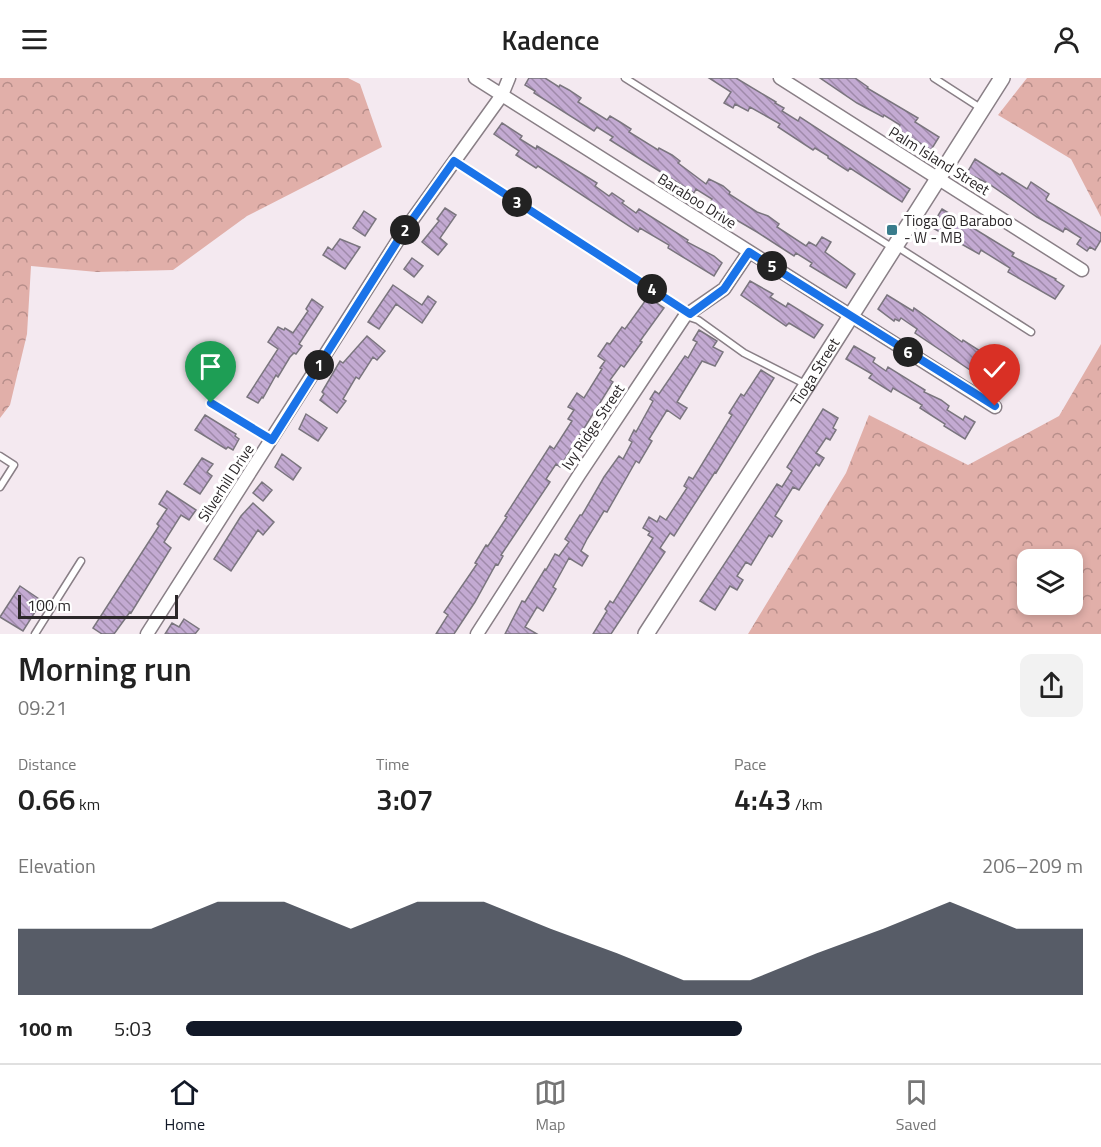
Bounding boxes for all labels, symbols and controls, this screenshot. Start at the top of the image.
text: Kadence [502,19,599,60]
icon: menu [18,23,51,56]
icon: person [1050,23,1083,56]
street label: Palm Island Street [884,120,995,201]
street label: Baraboo Drive [653,167,741,234]
pin: 3 [502,187,532,217]
text: 3 [513,190,521,214]
place label: Tioga @ Baraboo - W - MB [904,209,1013,249]
pin: 2 [390,215,420,245]
text: 2 [401,218,409,242]
marker: Tioga @ Baraboo - W - MB [885,223,899,237]
pin: 5 [757,251,787,281]
text: 5 [768,254,776,278]
pin: 4 [637,274,667,304]
text: 4 [648,277,656,301]
street label: Tioga Street [785,333,845,410]
pin: 6 [893,337,923,367]
text: 6 [904,340,912,364]
pin [185,341,236,403]
pin [969,344,1020,406]
icon: arrive [194,350,227,383]
pin: 1 [304,350,334,380]
text: 1 [315,353,323,377]
icon: check [978,353,1011,386]
street label: Ivy Ridge Street [555,379,630,474]
street label: Silverhill Drive [192,439,259,526]
map controls [1017,549,1083,615]
button: layers [1017,549,1083,615]
scale bar [18,592,178,620]
text: 100 m [27,593,71,617]
text: Morning run [18,644,192,694]
button: share [1020,654,1083,717]
text: 09:21 [18,692,67,723]
text: Distance [18,752,76,776]
text: Time [376,752,409,776]
text: Pace [734,752,766,776]
text: 0.66 [18,776,76,822]
text: 3:07 [376,776,434,822]
text: 4:43 [734,776,792,822]
text: km [76,792,100,816]
text: /km [792,792,823,816]
text: Elevation [18,850,96,881]
text: 206–209 m [982,850,1083,881]
text: 100 m [18,1013,73,1044]
text: 5:03 [114,1013,152,1044]
tab: Home [164,1076,205,1136]
tab: Map [534,1076,567,1136]
tab: Saved [896,1076,937,1136]

